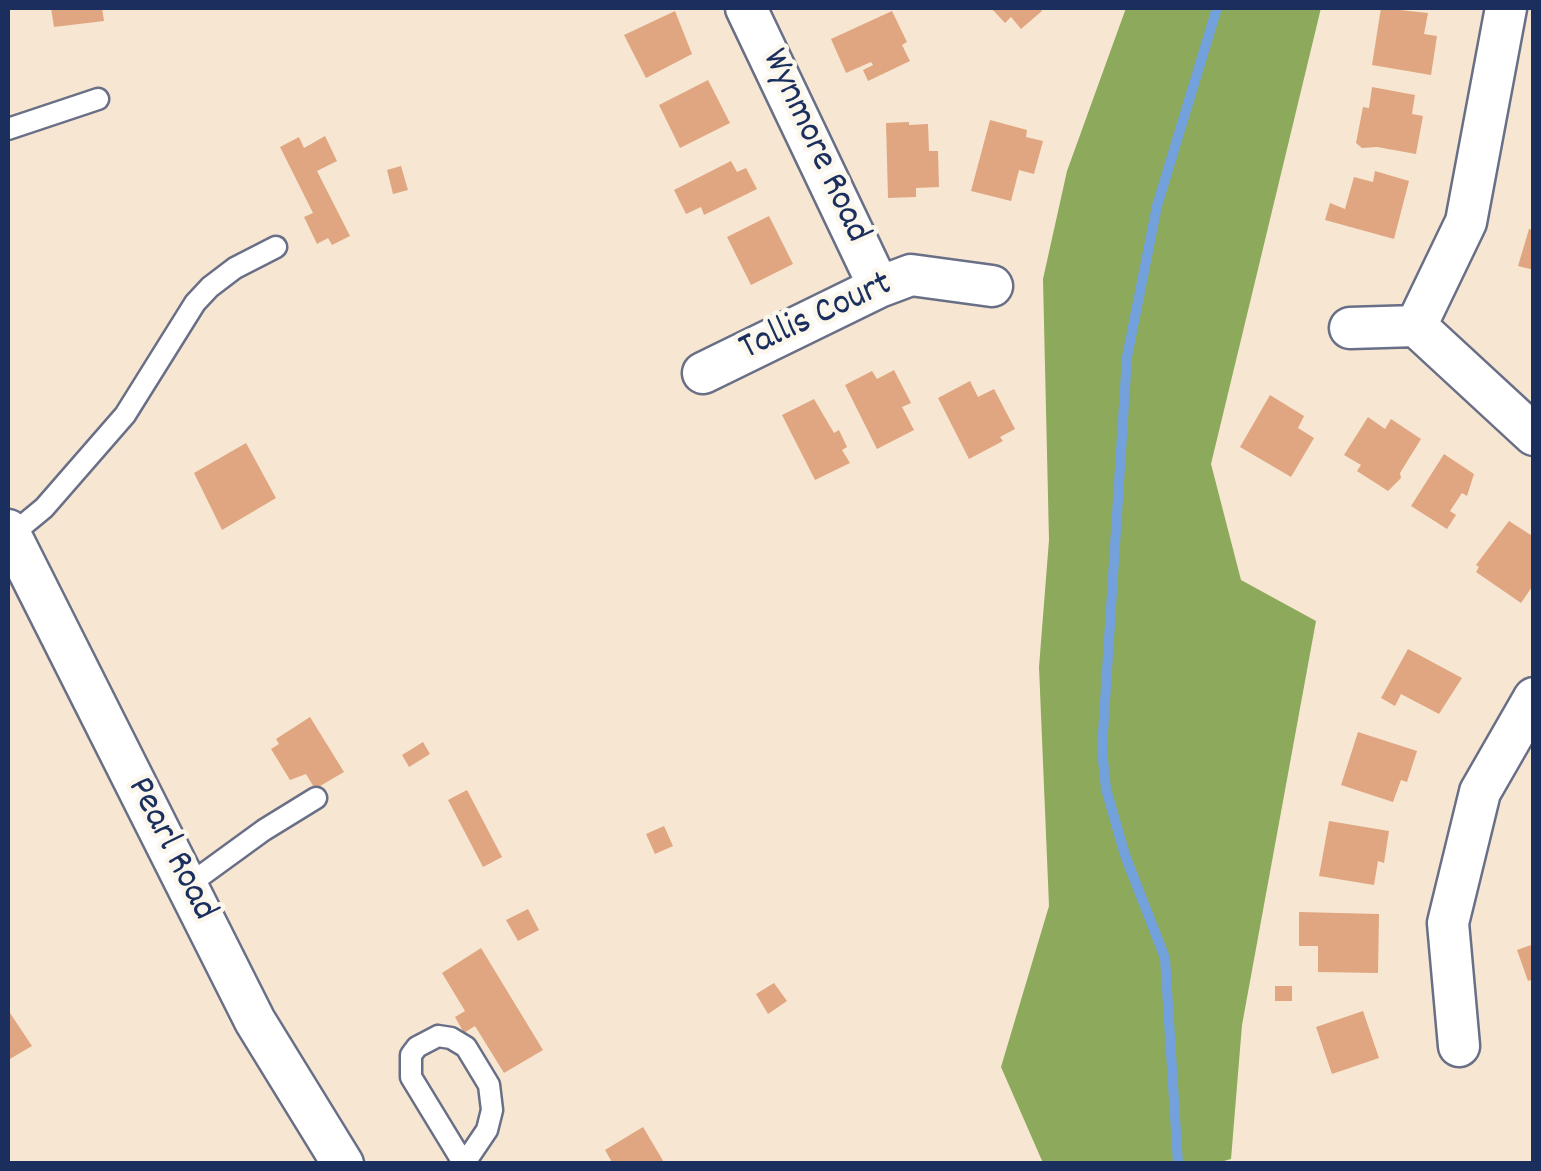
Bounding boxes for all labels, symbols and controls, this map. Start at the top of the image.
street label: Wynmore Road [748,43,878,251]
street label: Tallis Court [734,264,900,374]
street label: Pearl Road [114,771,224,929]

